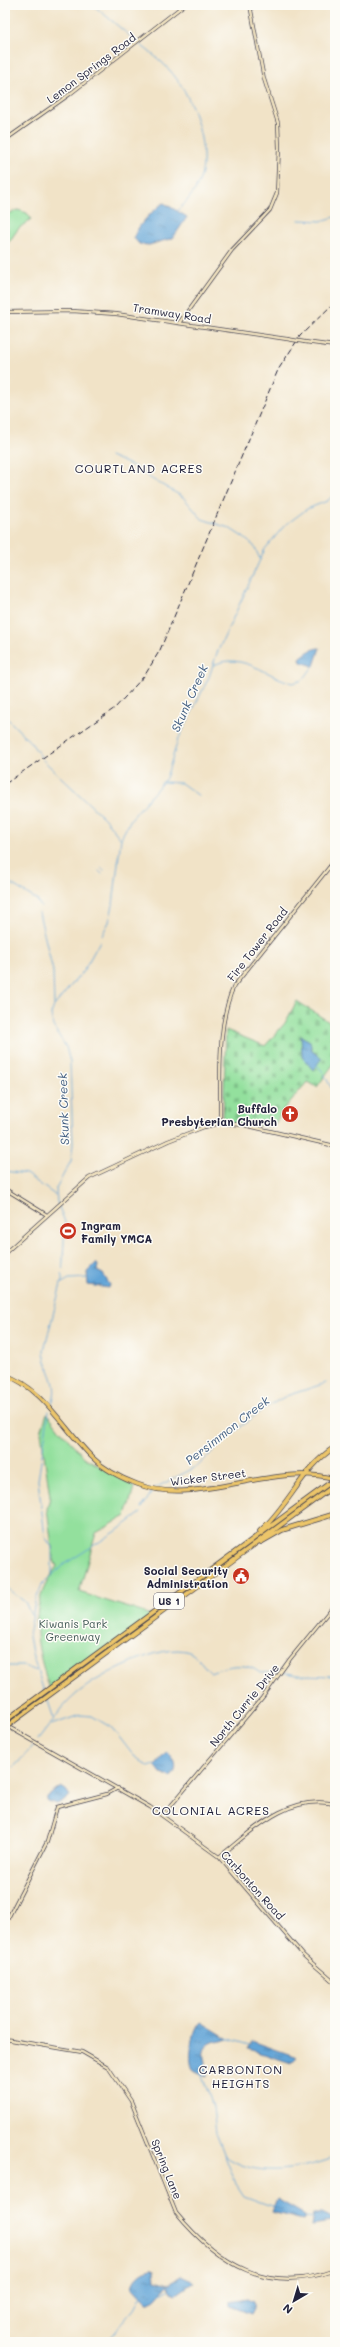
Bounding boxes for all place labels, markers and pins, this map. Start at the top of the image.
place label: Buffalo Presbyterian Church [161,1101,277,1129]
church icon: Buffalo Presbyterian Church [280,1104,300,1124]
place label: Ingram Family YMCA [81,1218,152,1246]
sports icon: Ingram Family YMCA [58,1221,78,1241]
place label: Social Security Administration [144,1563,228,1591]
public building icon: Social Security Administration [231,1566,251,1586]

